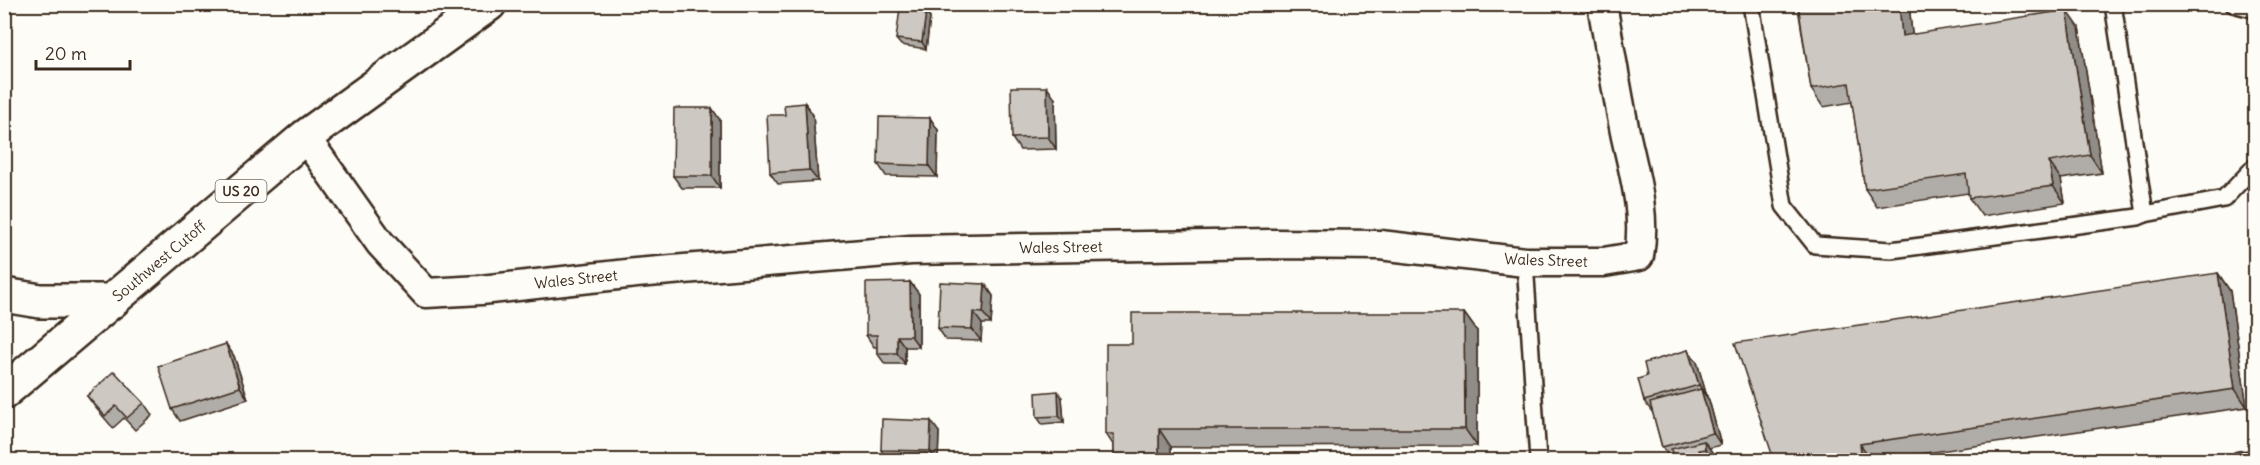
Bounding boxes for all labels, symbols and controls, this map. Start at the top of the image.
scale bar [36,33,130,71]
text: 20 m [45,42,87,65]
road number: US 20 [216,180,266,202]
street label: Southwest Cutoff [108,216,210,306]
street label: Wales Street [1019,237,1103,257]
street label: Wales Street [1504,249,1588,271]
street label: Wales Street [533,265,619,293]

